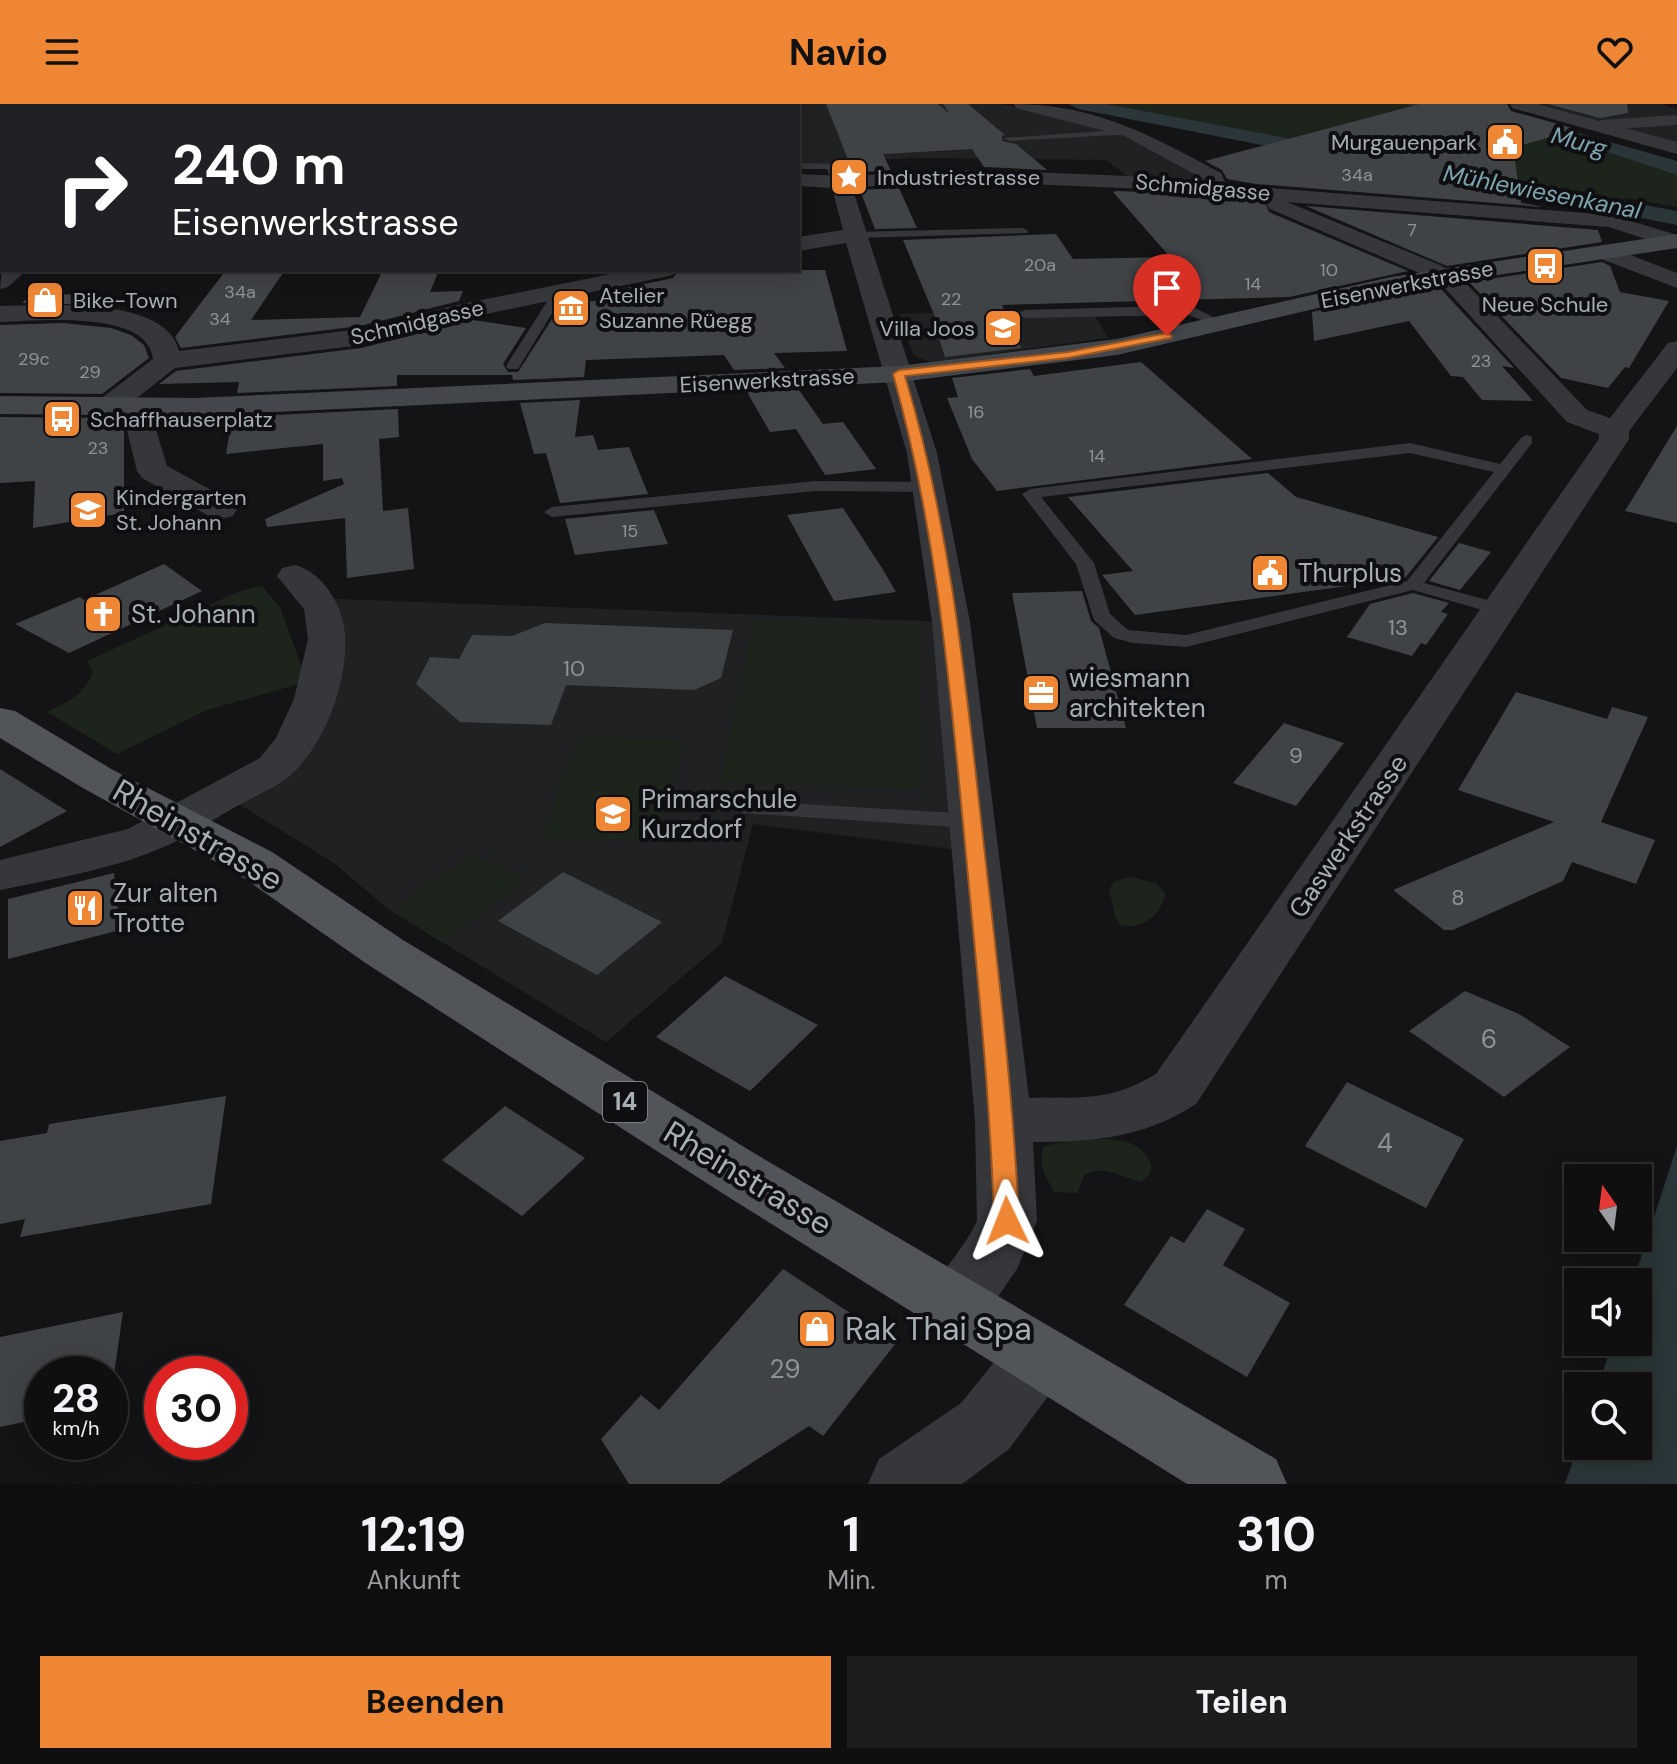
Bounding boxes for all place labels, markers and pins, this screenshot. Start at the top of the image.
public building icon: Murgauenpark [1484,121,1526,163]
place label: Murgauenpark [1331,128,1477,157]
place icon: Industriestrasse [828,156,870,198]
place label: Industriestrasse [877,163,1040,192]
bus stop icon: Neue Schule [1524,245,1566,287]
pin [1133,254,1201,336]
shop icon: Bike-Town [24,279,66,321]
place label: Atelier Suzanne Rüegg [599,281,753,335]
place label: Bike-Town [73,286,178,315]
museum icon: Atelier Suzanne Rüegg [550,287,592,329]
place label: Neue Schule [1482,290,1608,319]
school or university icon: Villa Joos [982,307,1024,349]
place label: Villa Joos [879,314,975,343]
bus stop icon: Schaffhauserplatz [41,398,83,440]
place label: Schaffhauserplatz [90,405,273,434]
place label: Kindergarten St. Johann [116,483,247,537]
school or university icon: Kindergarten St. Johann [67,489,109,531]
public building icon: Thurplus [1249,552,1291,594]
place label: Thurplus [1298,556,1402,590]
church icon: St. Johann [82,593,124,635]
place label: St. Johann [131,597,256,631]
place label: wiesmann architekten [1069,661,1206,725]
office icon: wiesmann architekten [1020,672,1062,714]
place label: Primarschule Kurzdorf [641,782,797,846]
school or university icon: Primarschule Kurzdorf [592,793,634,835]
place label: Zur alten Trotte [113,876,218,940]
restaurant icon: Zur alten Trotte [64,887,106,929]
shop icon: Rak Thai Spa [796,1308,838,1350]
place label: Rak Thai Spa [845,1308,1032,1350]

